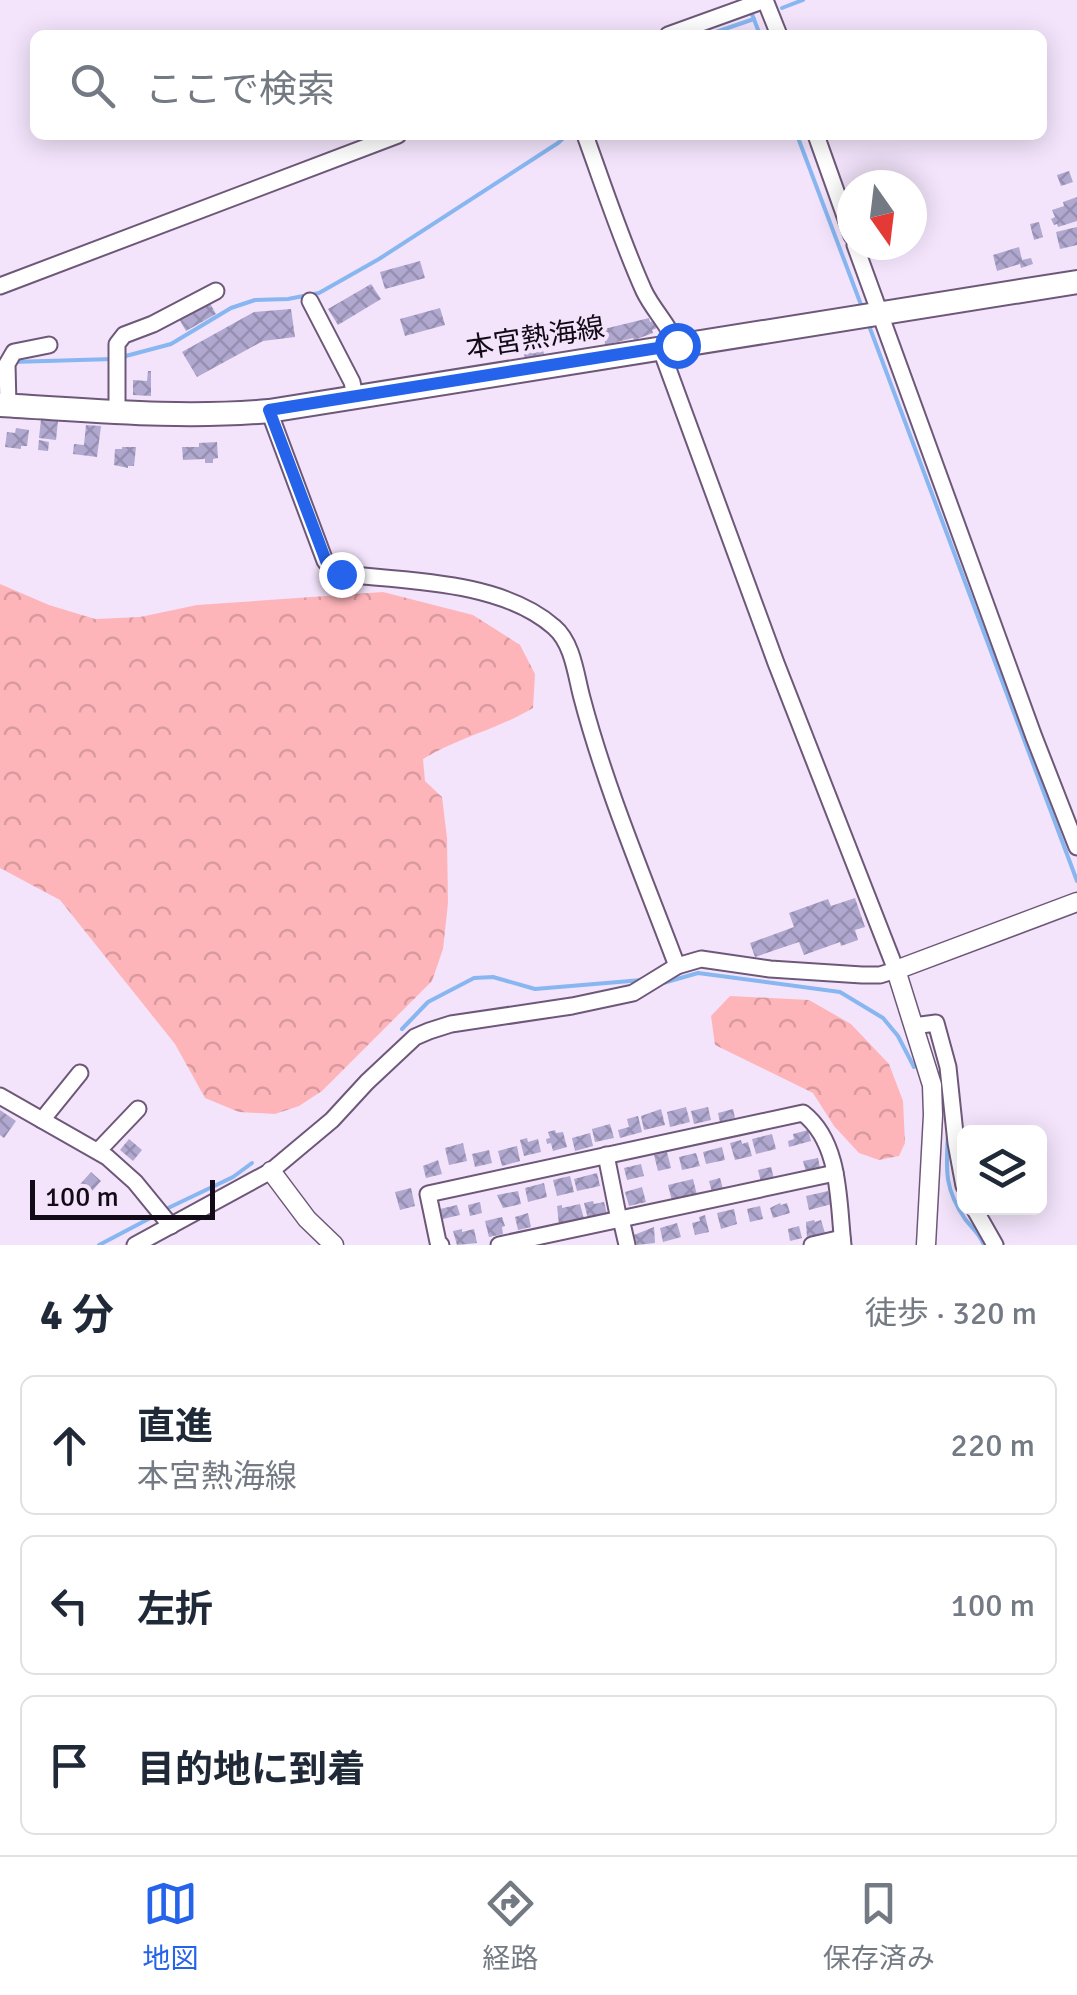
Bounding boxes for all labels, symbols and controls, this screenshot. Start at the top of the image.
search box [30,30,1047,140]
icon: search [65,58,120,113]
text: ここで検索 [145,66,335,113]
north arrow [837,170,927,260]
street label: 本宮熱海線 [463,310,607,366]
route start [655,323,701,369]
route end [319,552,365,598]
map controls [957,1125,1047,1215]
button: layers [957,1125,1047,1215]
scale bar [30,1175,215,1220]
text: 100 m [45,1180,119,1214]
text: 4 分 [40,1290,114,1341]
text: 徒歩 · 320 m [865,1294,1037,1333]
text: 直進 [137,1403,213,1450]
icon: ahead [42,1418,97,1473]
text: 220 m [951,1426,1035,1465]
text: 本宮熱海線 [137,1457,297,1496]
icon: left [42,1578,97,1633]
text: 左折 [137,1586,213,1633]
text: 100 m [951,1586,1035,1625]
icon: arrive [42,1738,97,1793]
text: 目的地に到着 [137,1746,365,1793]
tab: 地図 [142,1876,198,1976]
tab: 経路 [482,1876,539,1976]
tab: 保存済み [823,1876,935,1976]

